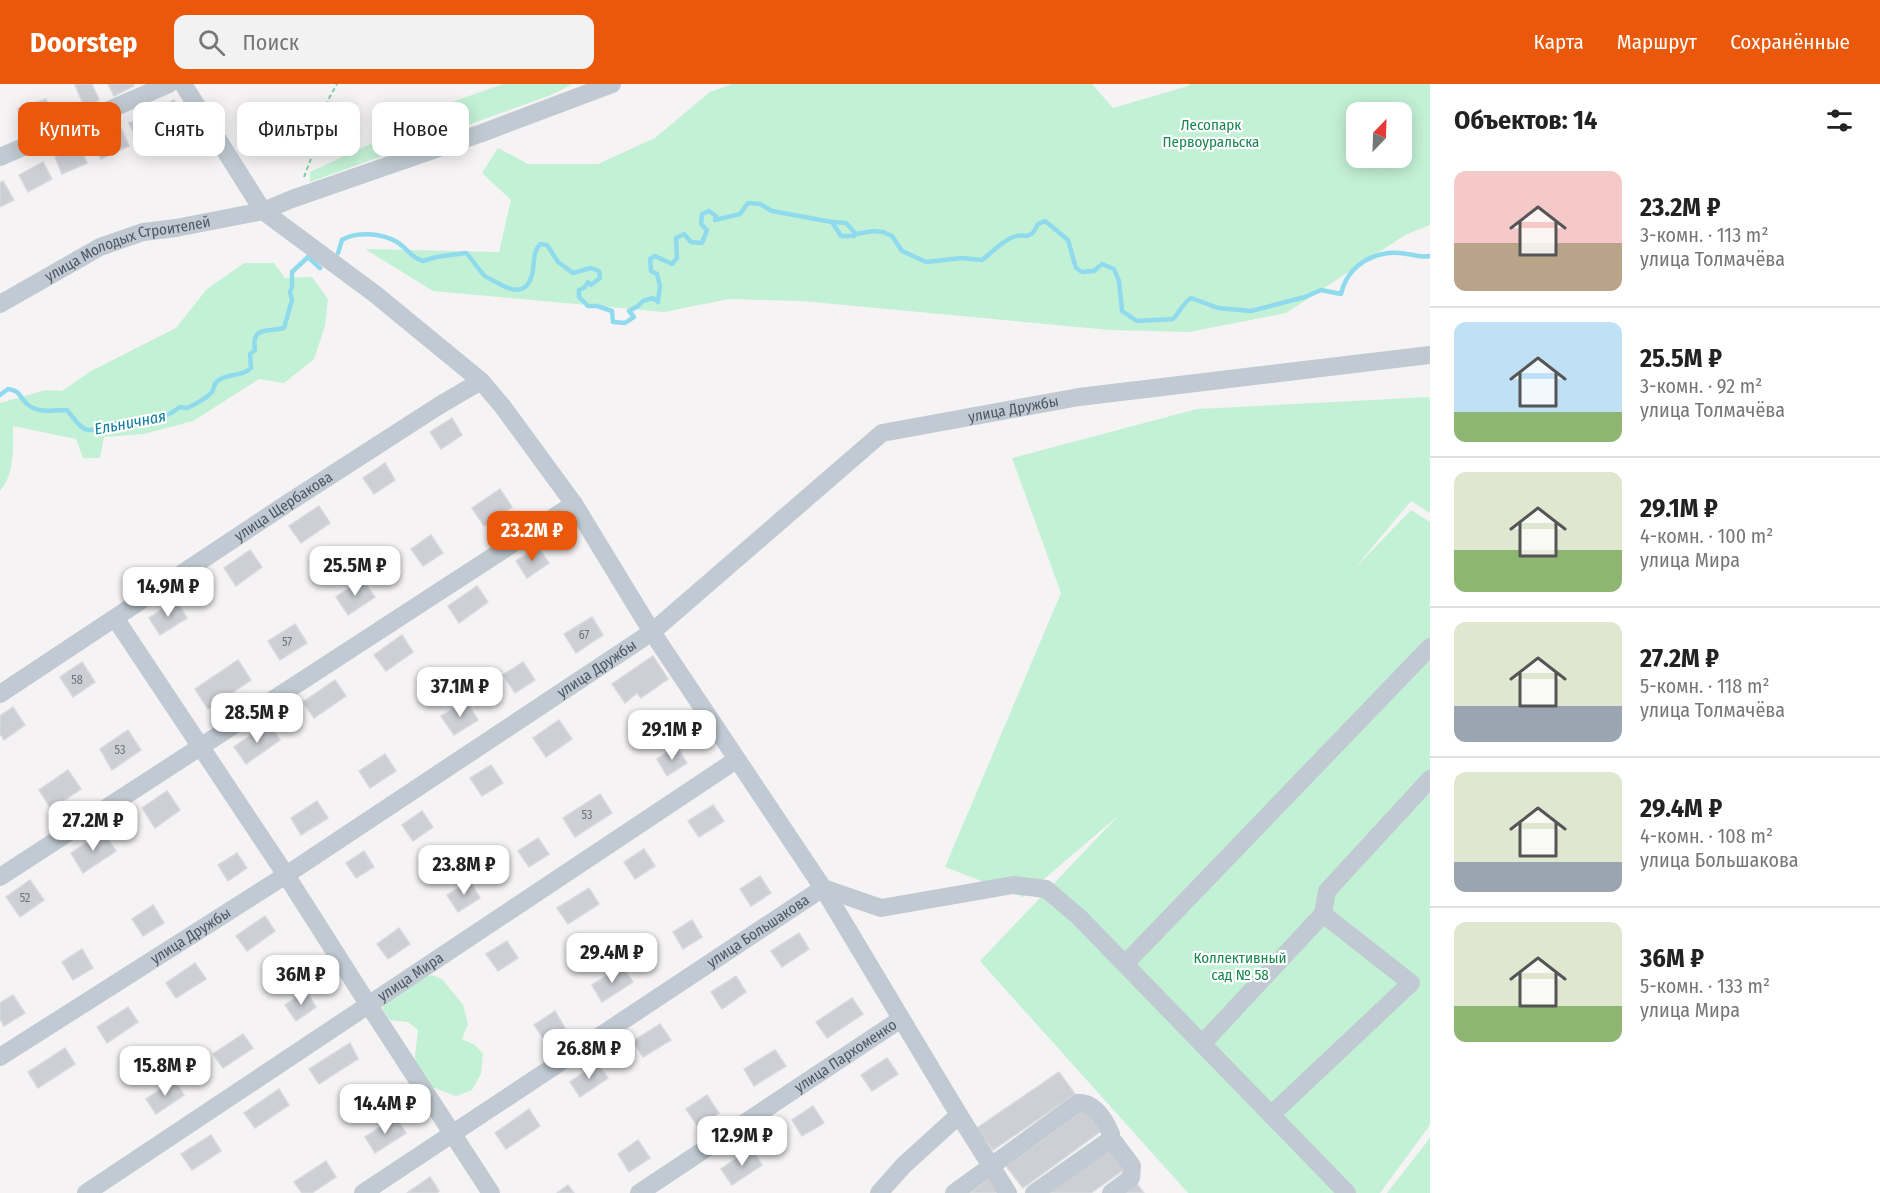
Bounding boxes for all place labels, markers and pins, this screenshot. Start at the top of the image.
pin: 23.2M ₽ [477,511,587,562]
pin: 25.5M ₽ [300,546,410,597]
pin: 14.9M ₽ [113,567,223,618]
pin: 37.1M ₽ [405,667,515,718]
pin: 28.5M ₽ [202,693,312,744]
pin: 29.1M ₽ [617,710,727,761]
pin: 27.2M ₽ [38,801,148,852]
pin: 23.8M ₽ [409,845,519,896]
pin: 29.4M ₽ [557,933,667,984]
pin: 36M ₽ [259,955,343,1006]
pin: 26.8M ₽ [534,1029,644,1080]
pin: 15.8M ₽ [110,1046,220,1097]
pin: 14.4M ₽ [330,1084,440,1135]
pin: 12.9M ₽ [687,1116,797,1167]

